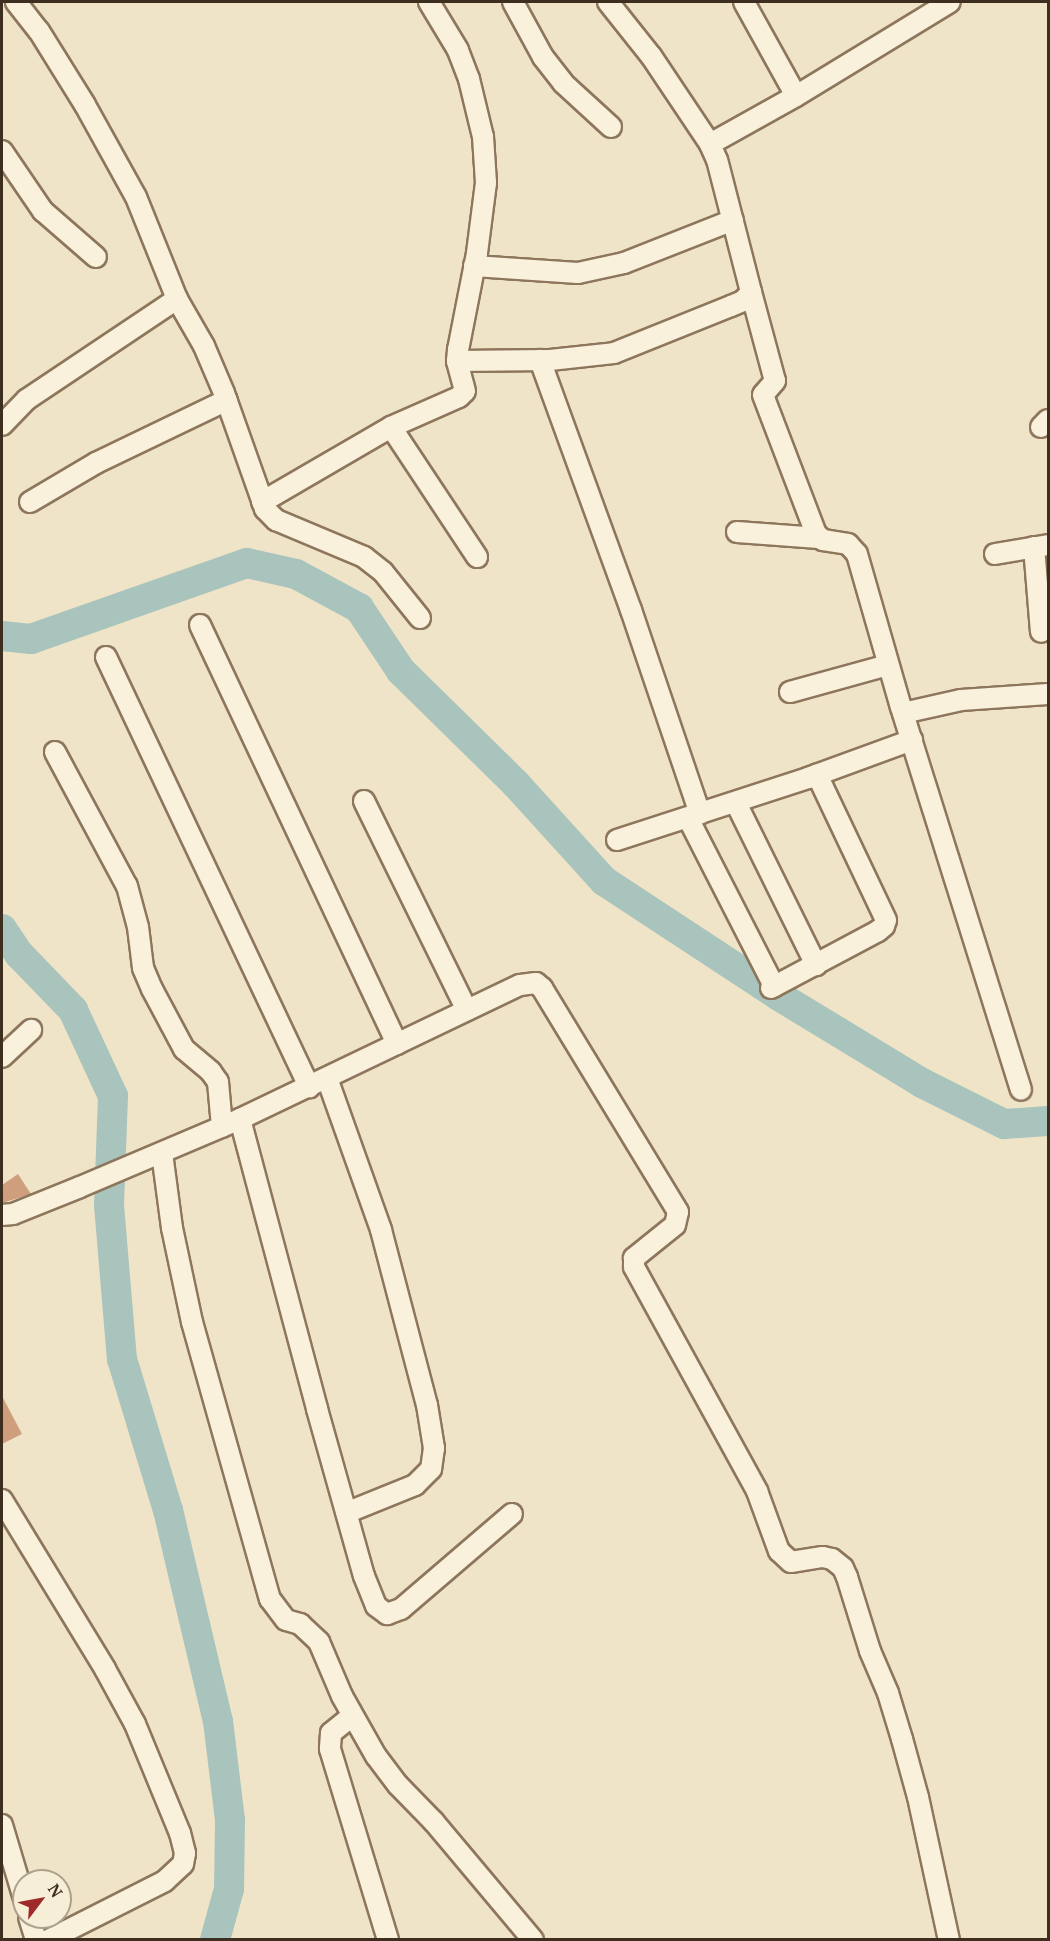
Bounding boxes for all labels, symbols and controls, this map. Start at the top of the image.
north arrow [12,1869,72,1929]
text: N [43,1880,68,1901]

